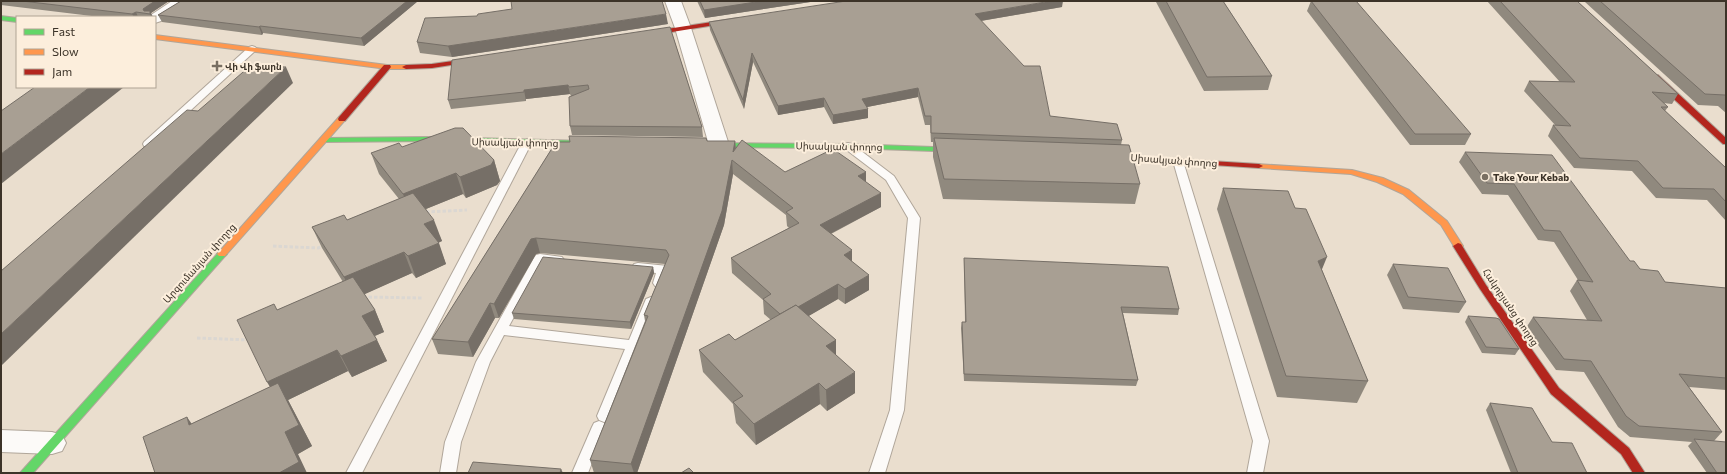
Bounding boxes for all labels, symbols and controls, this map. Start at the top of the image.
legend [16,16,156,88]
text: Fast [52,24,75,38]
text: Slow [52,44,79,58]
marker: Վի Վի ֆարն [212,61,222,71]
place label: Վի Վի ֆարն [225,61,282,72]
text: Jam [52,64,72,79]
street label: Սիսակյան փողոց [471,135,559,149]
street label: Սիսակյան փողոց [795,139,883,153]
street label: Սիսակյան փողոց [1130,151,1218,169]
place label: Take Your Kebab [1493,171,1569,183]
marker: Take Your Kebab [1480,172,1490,182]
street label: Արզումանյան փողոց [160,221,238,305]
street label: Հակոբյանց փողոց [1481,266,1541,348]

